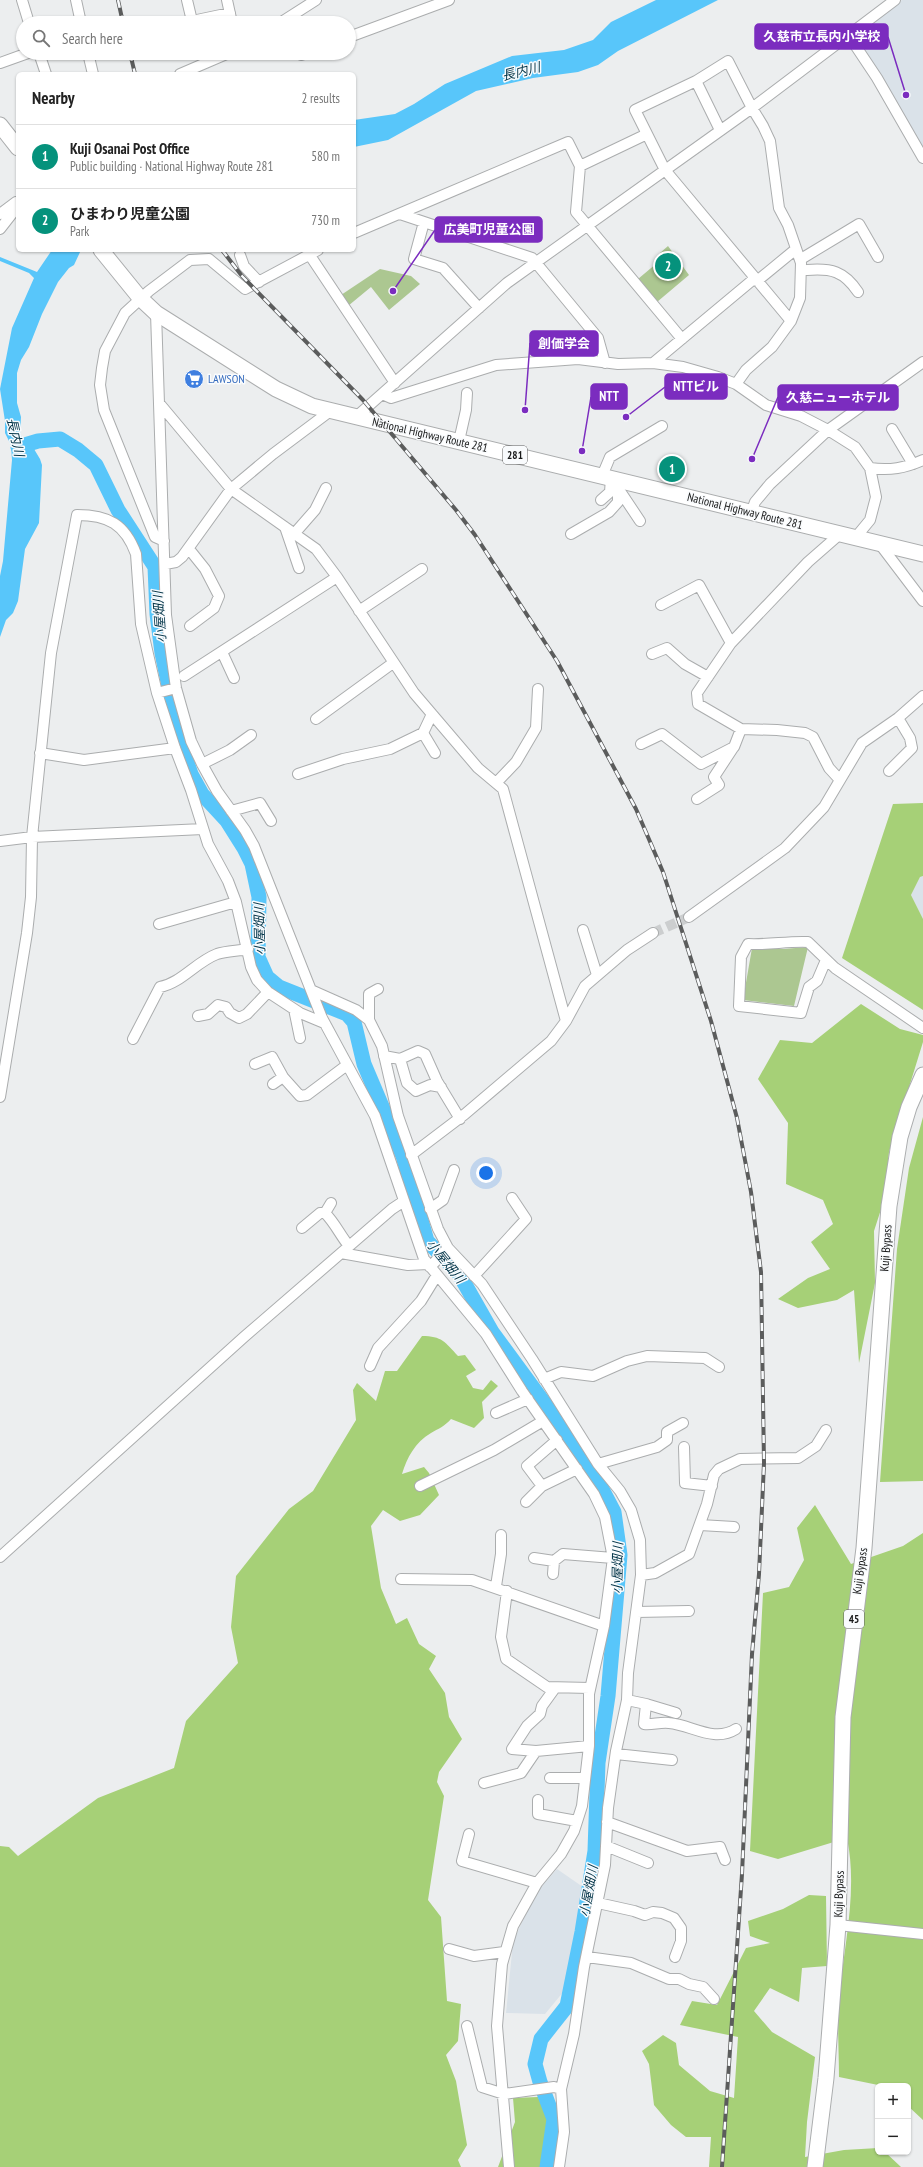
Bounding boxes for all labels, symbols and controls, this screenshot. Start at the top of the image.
search box [16,16,356,60]
callout: 久慈市立長内小学校 [755,24,888,49]
icon: search [30,27,52,49]
text: 久慈市立長内小学校 [763,28,881,45]
text: Search here [62,29,123,48]
water label: 長内川 [500,58,544,84]
text: Nearby [32,87,75,109]
text: 2 results [301,90,340,107]
text: Kuji Osanai Post Office [70,139,190,158]
text: 1 [42,148,48,165]
text: 580 m [311,148,340,165]
text: Public building · National Highway Route 281 [70,158,273,175]
text: ひまわり児童公園 [70,204,190,223]
text: 2 [42,212,48,229]
text: 730 m [311,212,340,229]
callout: 広美町児童公園 [435,217,542,242]
text: 広美町児童公園 [443,221,535,238]
text: Park [70,223,89,240]
pin: 2 [655,251,681,281]
callout: 創価学会 [530,331,598,356]
text: 創価学会 [538,335,590,352]
supermarket icon: LAWSON [183,368,205,390]
place label: LAWSON [208,371,245,386]
callout: NTTビル [665,374,727,399]
text: NTTビル [673,378,719,395]
callout: NTT [591,384,627,409]
callout: 久慈ニューホテル [778,385,898,410]
text: NTT [599,388,620,405]
text: 久慈ニューホテル [786,389,890,406]
street label: National Highway Route 281 [371,414,490,455]
water label: 長内川 [3,416,28,460]
road number: 281 [503,446,527,464]
pin: 1 [659,454,685,484]
street label: National Highway Route 281 [686,489,804,532]
water label: 小屋畑川 [149,588,170,644]
water label: 小屋畑川 [251,901,268,955]
your location [476,1163,496,1183]
street label: Kuji Bypass [876,1224,895,1272]
water label: 小屋畑川 [423,1236,470,1288]
water label: 小屋畑川 [609,1540,626,1594]
street label: Kuji Bypass [849,1547,870,1595]
road number: 45 [844,1610,864,1628]
water label: 小屋畑川 [576,1862,602,1918]
street label: Kuji Bypass [830,1870,847,1918]
map controls [875,2083,911,2155]
button: + [875,2083,911,2119]
button: − [875,2119,911,2155]

